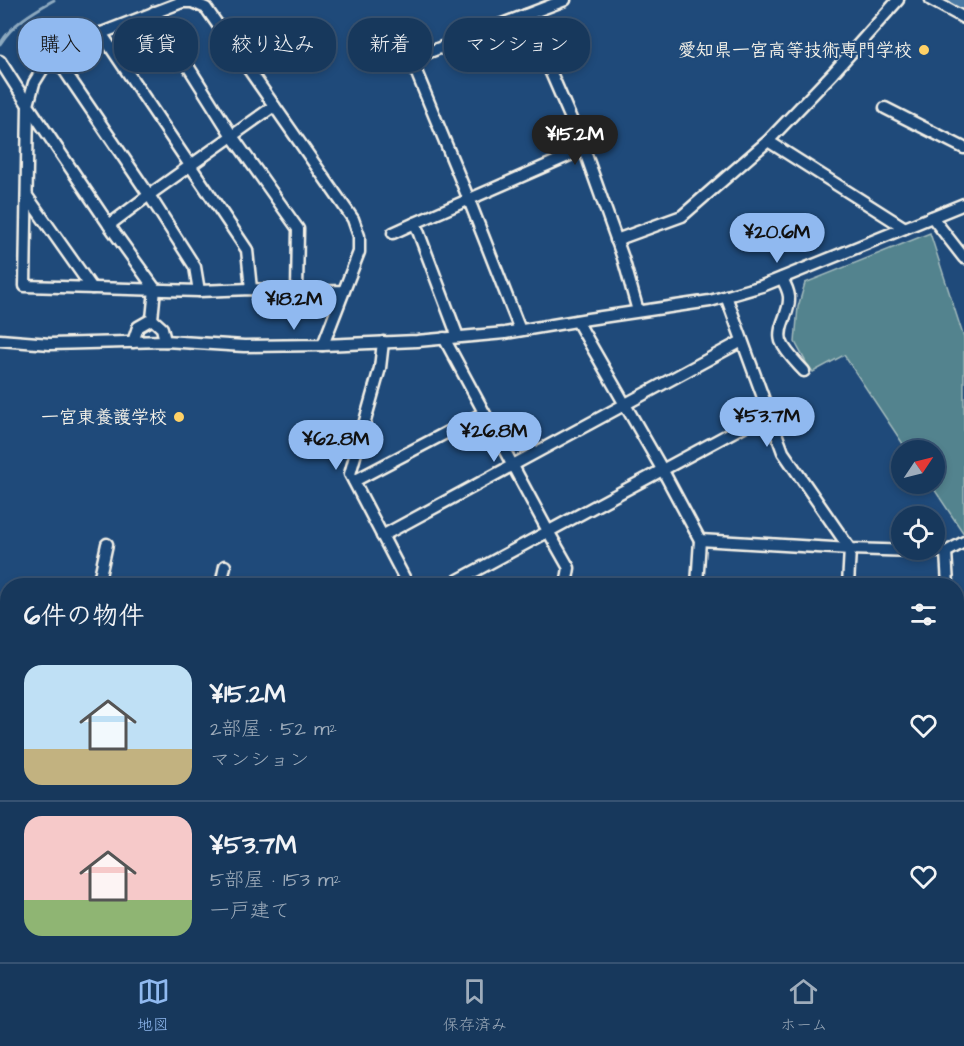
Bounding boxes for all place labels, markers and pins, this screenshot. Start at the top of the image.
place label: 愛知県一宮高等技術専門学校 [678,38,912,63]
marker: 愛知県一宮高等技術専門学校 [917,43,931,57]
pin: ¥15.2M [526,115,624,166]
pin: ¥20.6M [728,213,826,264]
pin: ¥18.2M [245,280,343,331]
pin: ¥53.7M [718,397,816,448]
place label: 一宮東養護学校 [41,405,167,430]
marker: 一宮東養護学校 [172,410,186,424]
pin: ¥26.8M [445,412,543,463]
pin: ¥62.8M [287,420,385,471]

